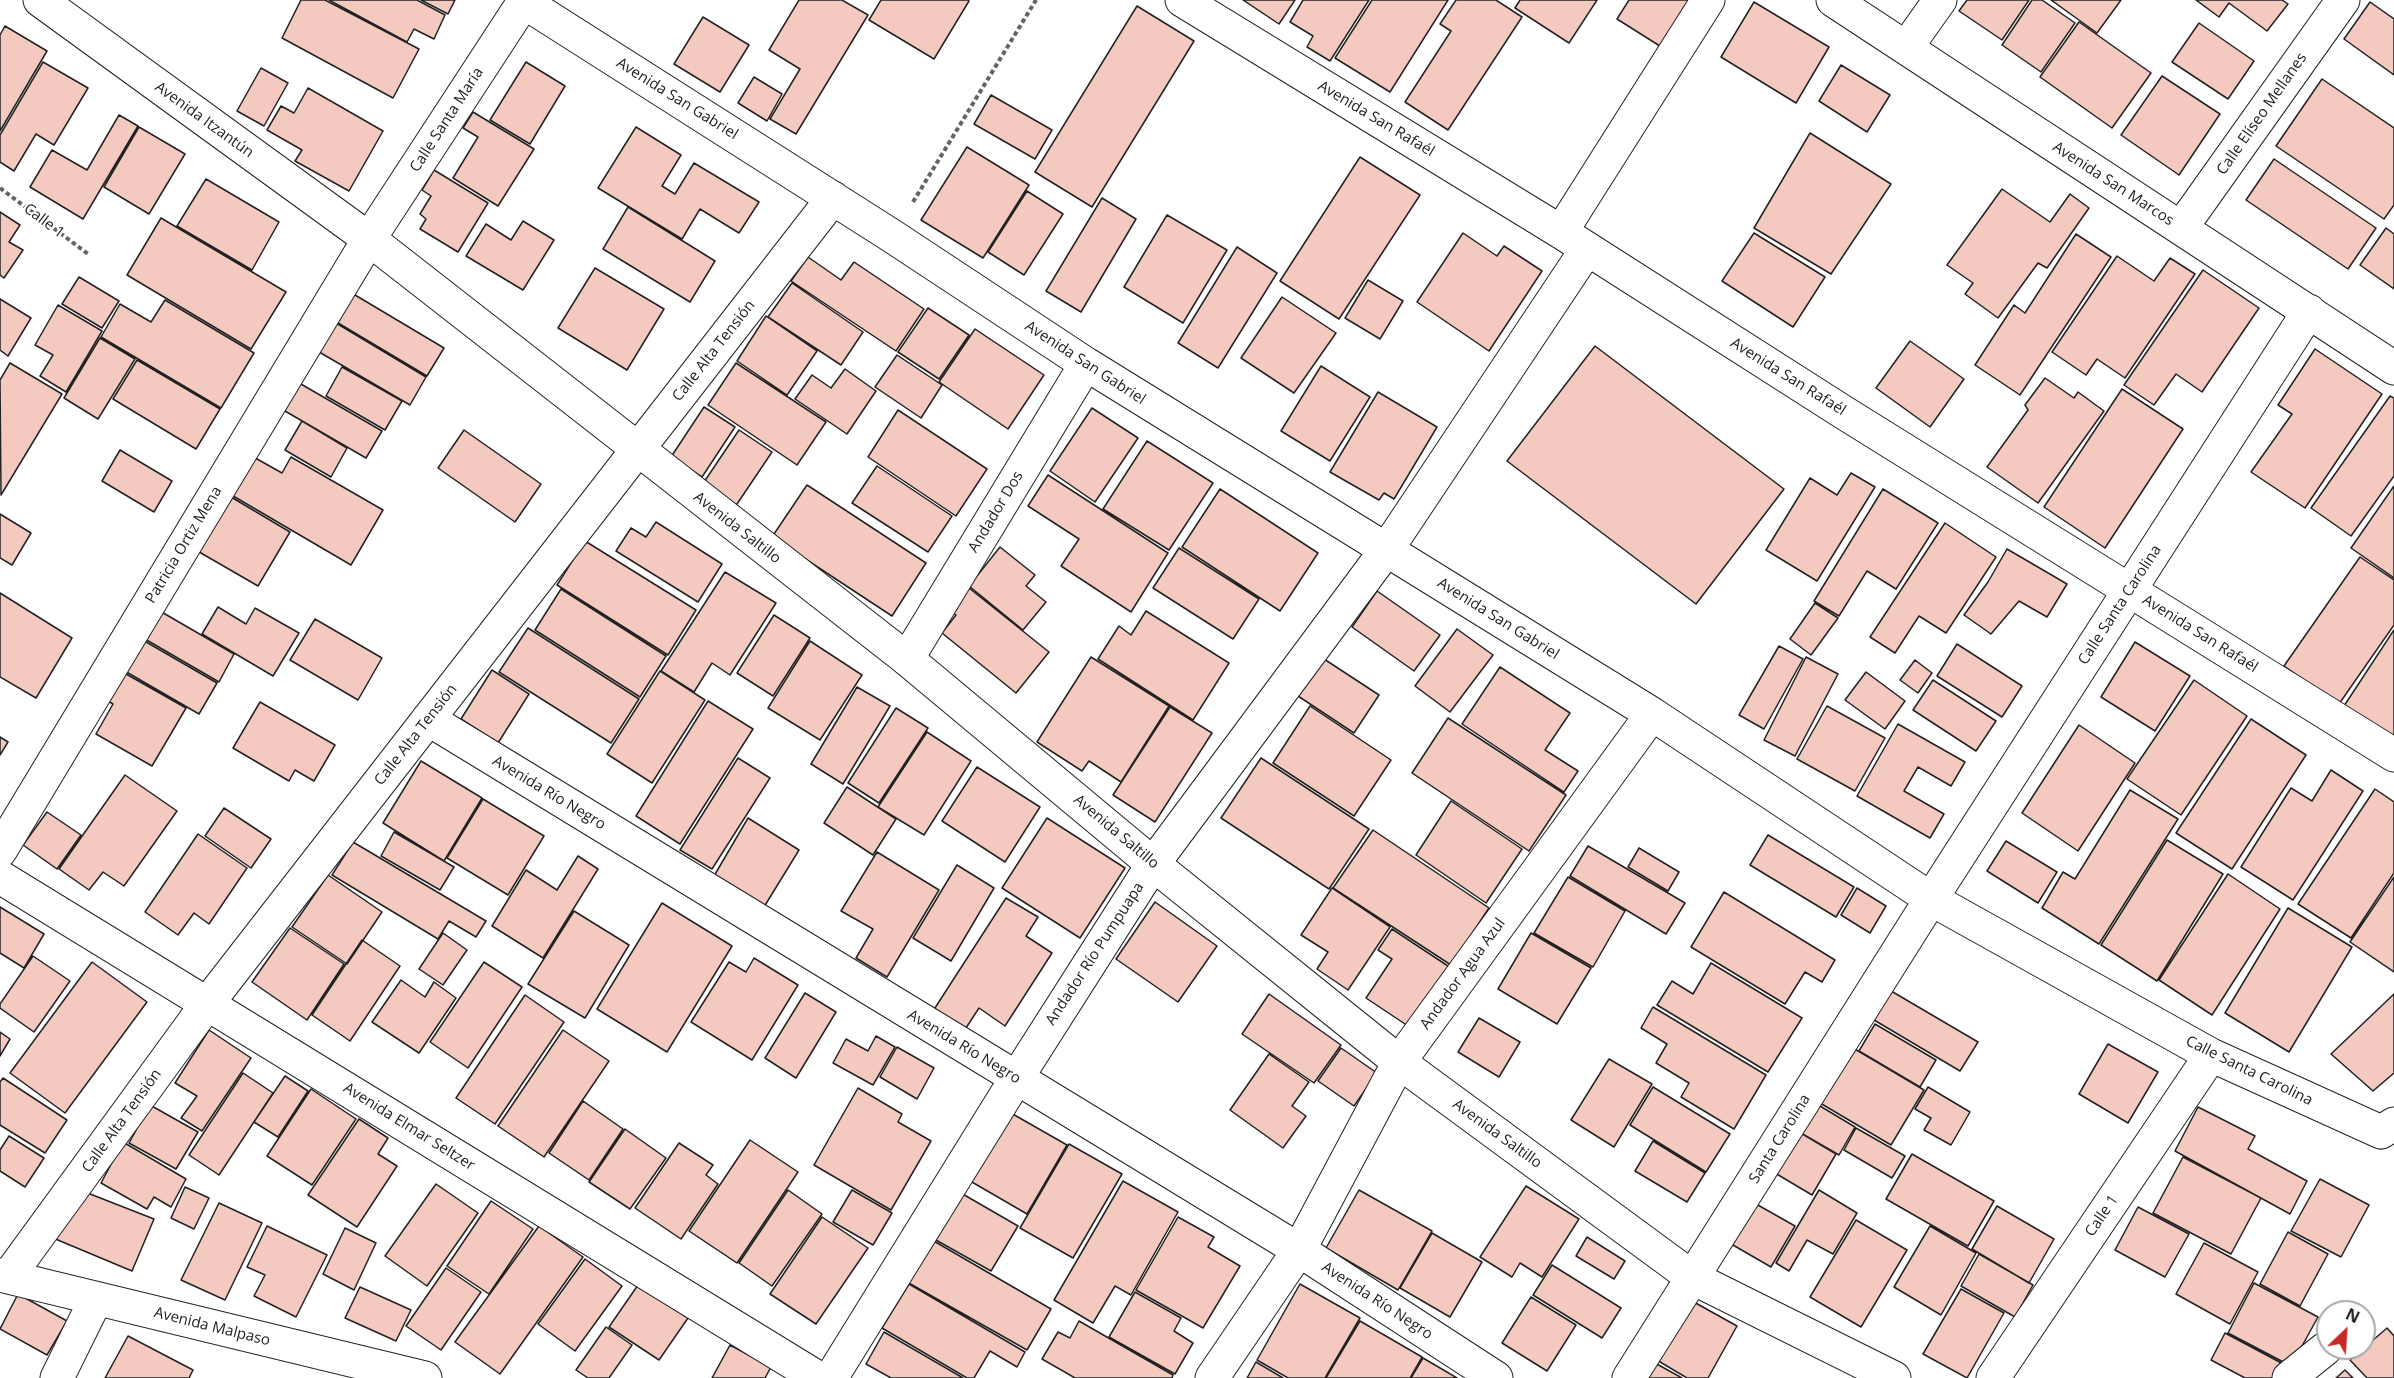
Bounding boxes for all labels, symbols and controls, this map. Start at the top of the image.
street label: Calle Elíseo Mellanes [2213,50,2311,178]
street label: Avenida San Gabriel [613,54,741,144]
street label: Calle Santa María [406,64,488,176]
street label: Avenida San Rafaél [1315,77,1437,161]
street label: Avenida Itzantún [151,78,257,162]
street label: Avenida San Marcos [2049,138,2177,230]
street label: Calle 1 [20,200,68,242]
street label: Calle Alta Tensión [669,297,759,405]
street label: Avenida San Gabriel [1021,317,1149,409]
street label: Avenida San Rafaél [1727,334,1849,420]
street label: Andador Dos [965,468,1027,556]
street label: Patricia Ortiz Mena [142,483,226,607]
street label: Avenida Saltillo [690,488,784,568]
street label: Calle Santa Carolina [2075,542,2165,668]
street label: Avenida San Gabriel [1434,574,1562,664]
street label: Avenida San Rafaél [2139,591,2261,677]
street label: Calle Alta Tensión [371,681,461,789]
street label: Avenida Río Negro [489,752,609,834]
street label: Avenida Saltillo [1070,791,1162,873]
street label: Andador Río Pumpuapa [1042,879,1148,1029]
street label: Andador Agua Azul [1417,915,1509,1033]
street label: Avenida Río Negro [904,1006,1024,1088]
street label: Calle Santa Carolina [2183,1032,2315,1110]
street label: Calle Alta Tensión [78,1066,166,1176]
street label: Avenida Elmar Seltzer [340,1079,478,1175]
street label: Santa Carolina [1746,1091,1814,1187]
street label: Avenida Saltillo [1449,1096,1545,1172]
street label: Calle 1 [2082,1192,2122,1240]
street label: Avenida Río Negro [1318,1258,1436,1344]
north arrow [2316,1300,2376,1360]
text: N [2342,1303,2363,1328]
street label: Avenida Malpaso [152,1304,272,1350]

